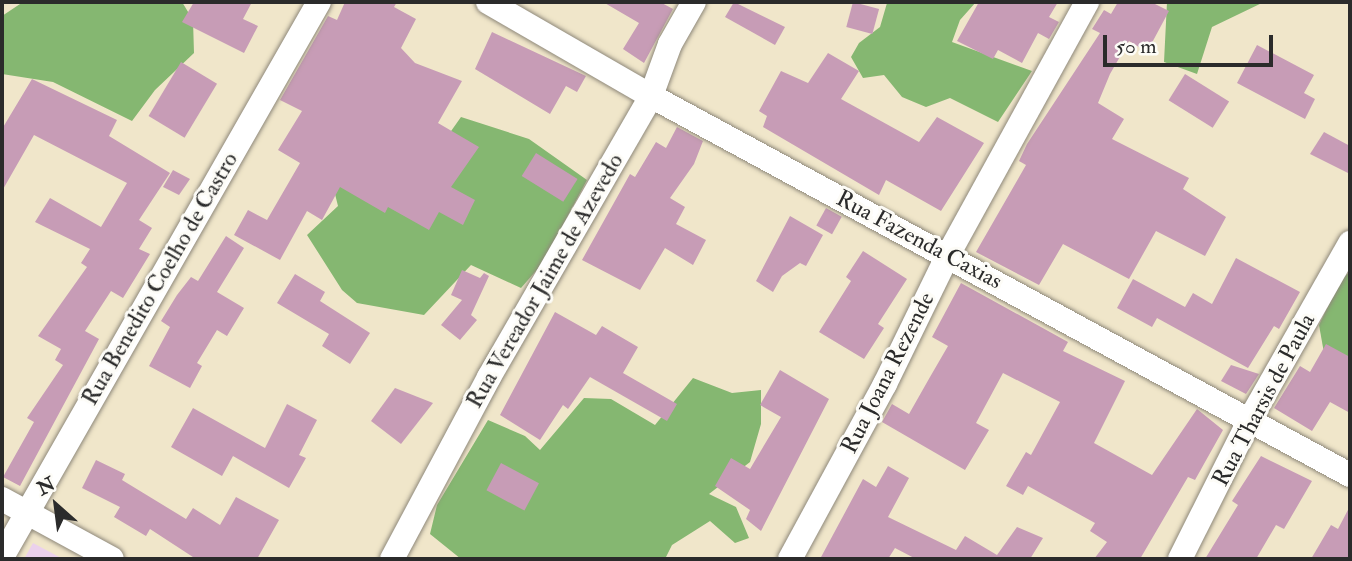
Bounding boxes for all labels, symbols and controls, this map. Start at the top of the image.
scale bar [1107,21,1277,65]
text: 50 m [1116,33,1157,60]
street label: Rua Benedito Coelho de Castro [76,148,244,410]
street label: Rua Vereador Jaime de Azevedo [461,149,629,413]
street label: Rua Fazenda Caxias [831,185,1007,295]
street label: Rua Joana Rezende [835,288,941,458]
street label: Rua Tharsis de Paula [1207,309,1321,491]
north arrow [21,470,91,540]
text: N [33,472,59,501]

